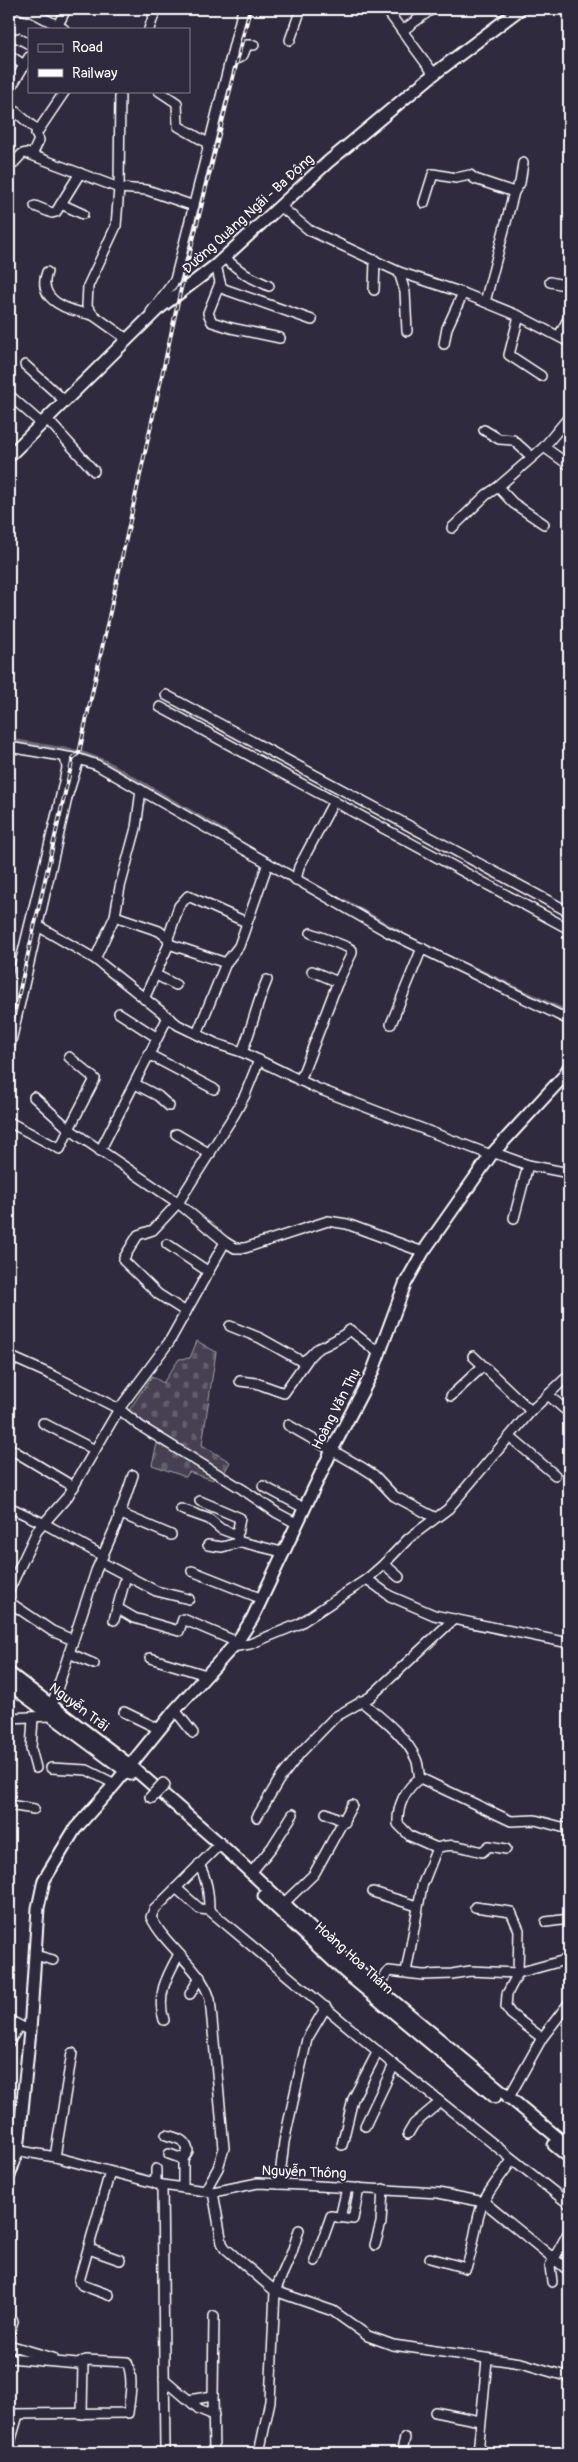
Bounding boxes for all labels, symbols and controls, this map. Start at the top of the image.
legend [28,28,190,92]
text: Road [72,38,103,57]
text: Railway [72,64,118,83]
street label: Đường Quảng Ngãi - Ba Động [179,150,317,278]
street label: Hoàng Văn Thụ [308,1366,364,1452]
street label: Nguyễn Trãi [46,1678,113,1735]
street label: Hoàng Hoa Thám [311,1918,397,1998]
street label: Nguyễn Thông [261,2161,347,2182]

